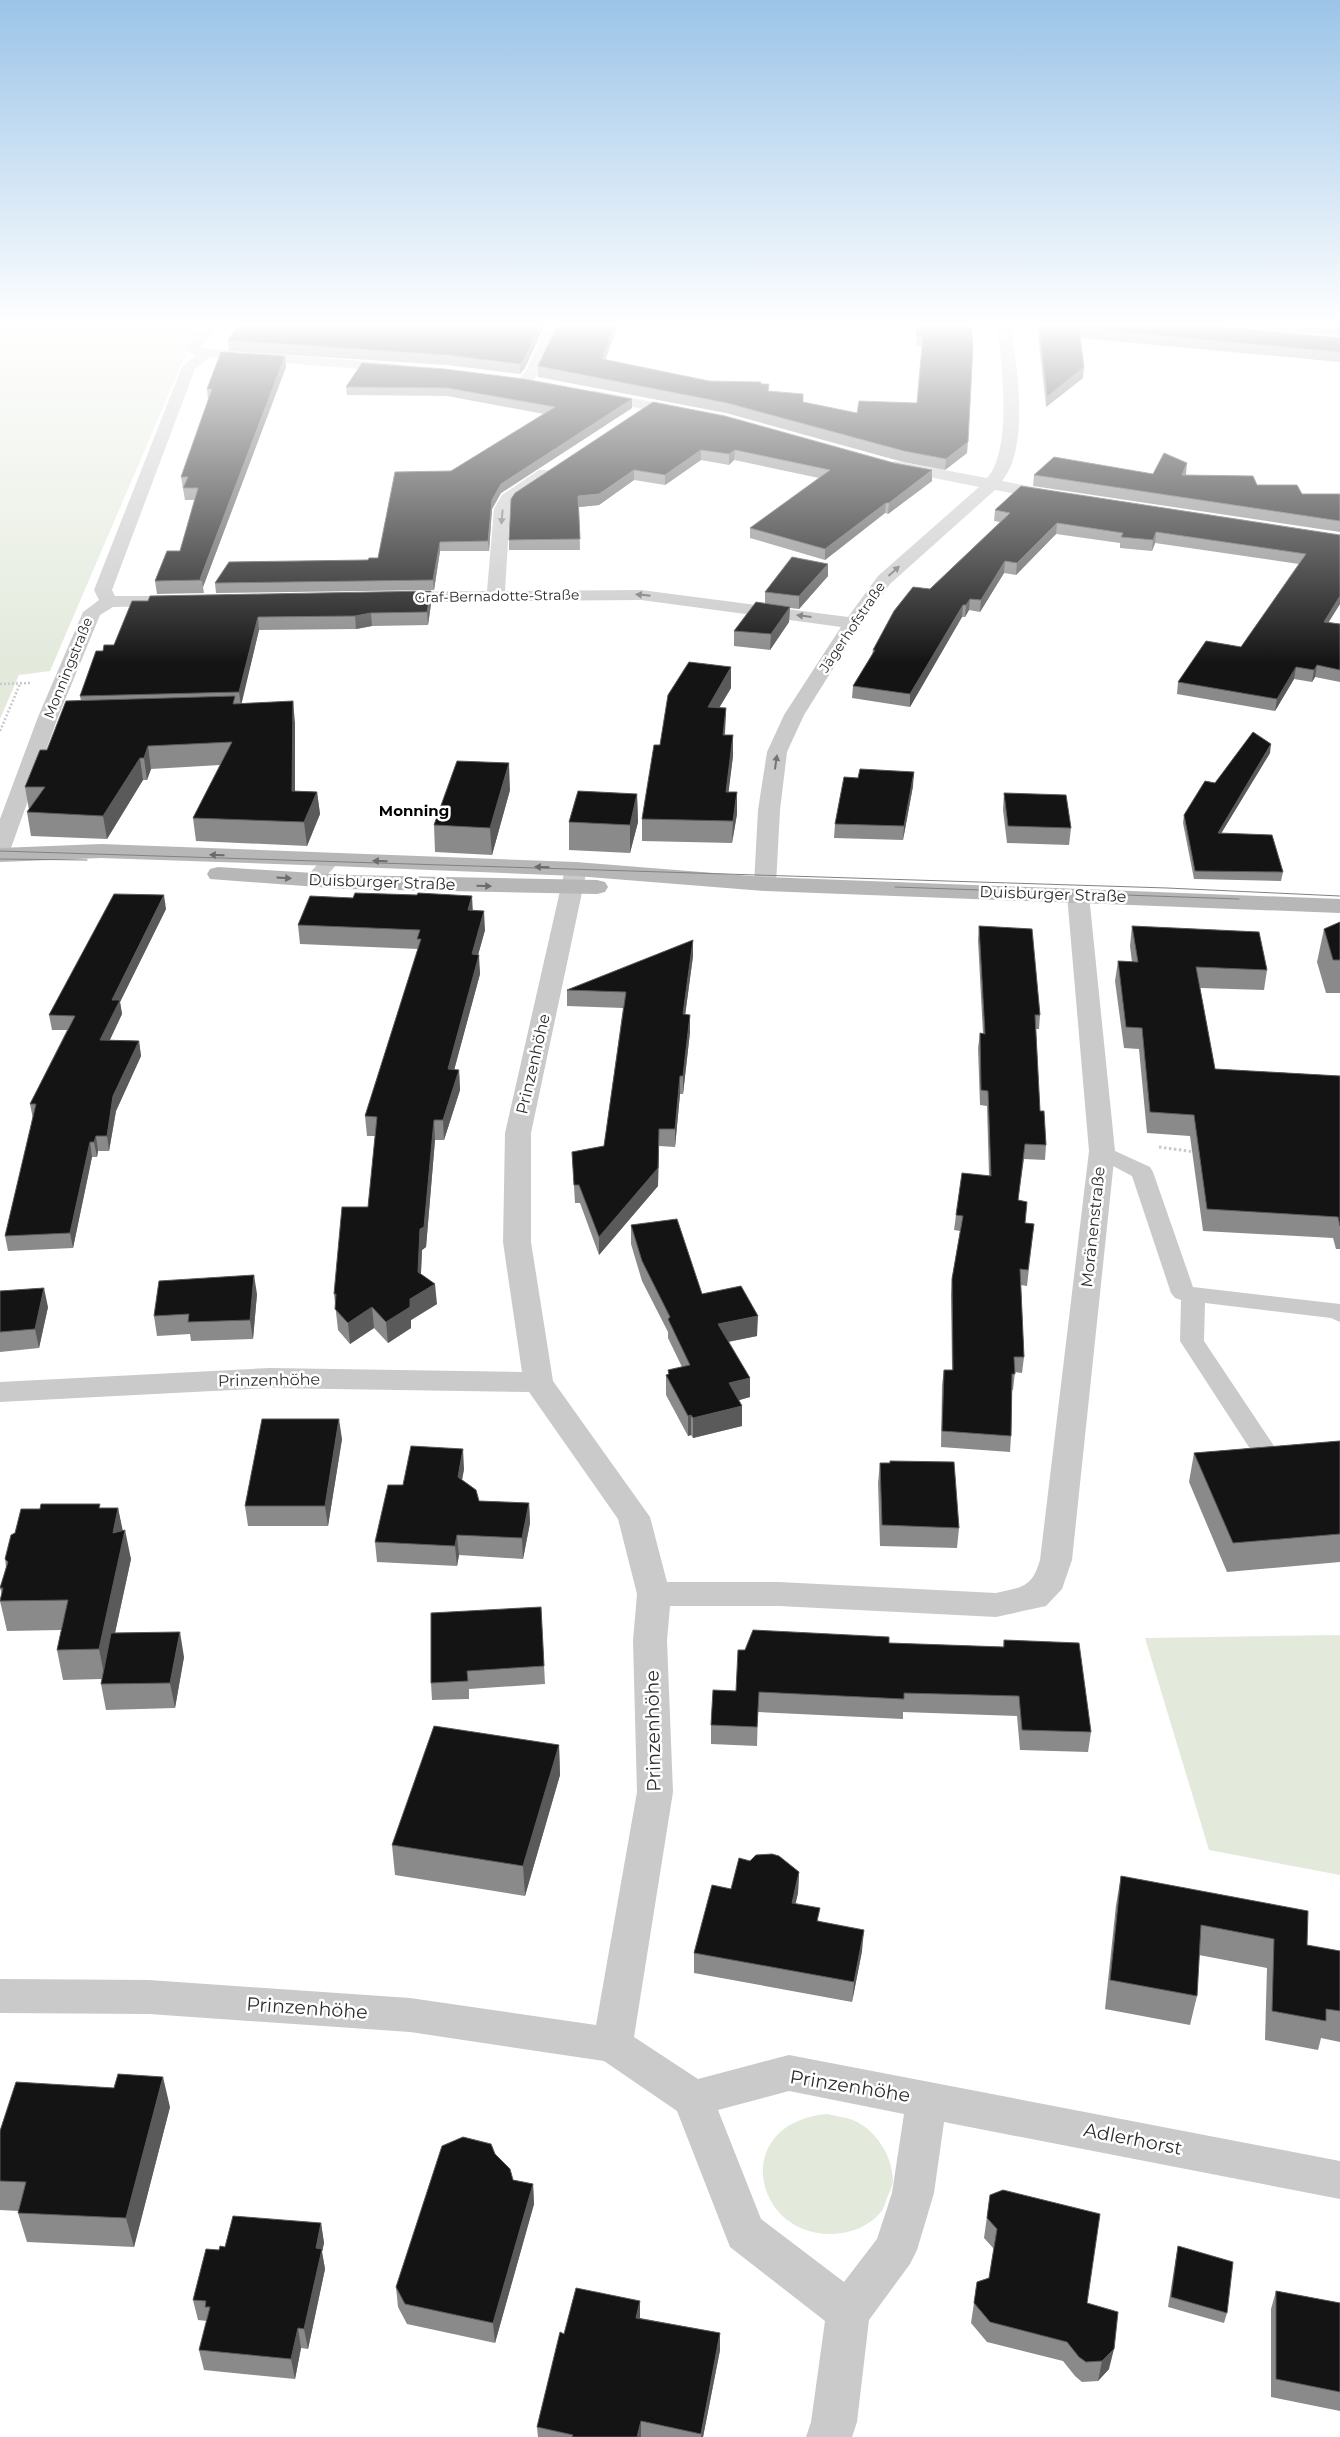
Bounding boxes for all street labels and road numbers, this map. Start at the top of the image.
street label: Jägerhofstraße [814,578,889,677]
street label: Graf-Bernadotte-Straße [415,586,579,606]
street label: Monningstraße [40,615,96,721]
street label: Duisburger Straße [308,870,456,894]
street label: Duisburger Straße [979,882,1127,906]
street label: Prinzenhöhe [512,1012,554,1116]
street label: Moränenstraße [1077,1165,1109,1289]
street label: Prinzenhöhe [218,1370,320,1390]
street label: Prinzenhöhe [640,1670,666,1792]
street label: Prinzenhöhe [246,1992,368,2024]
street label: Prinzenhöhe [788,2065,912,2107]
street label: Adlerhorst [1082,2118,1184,2160]

